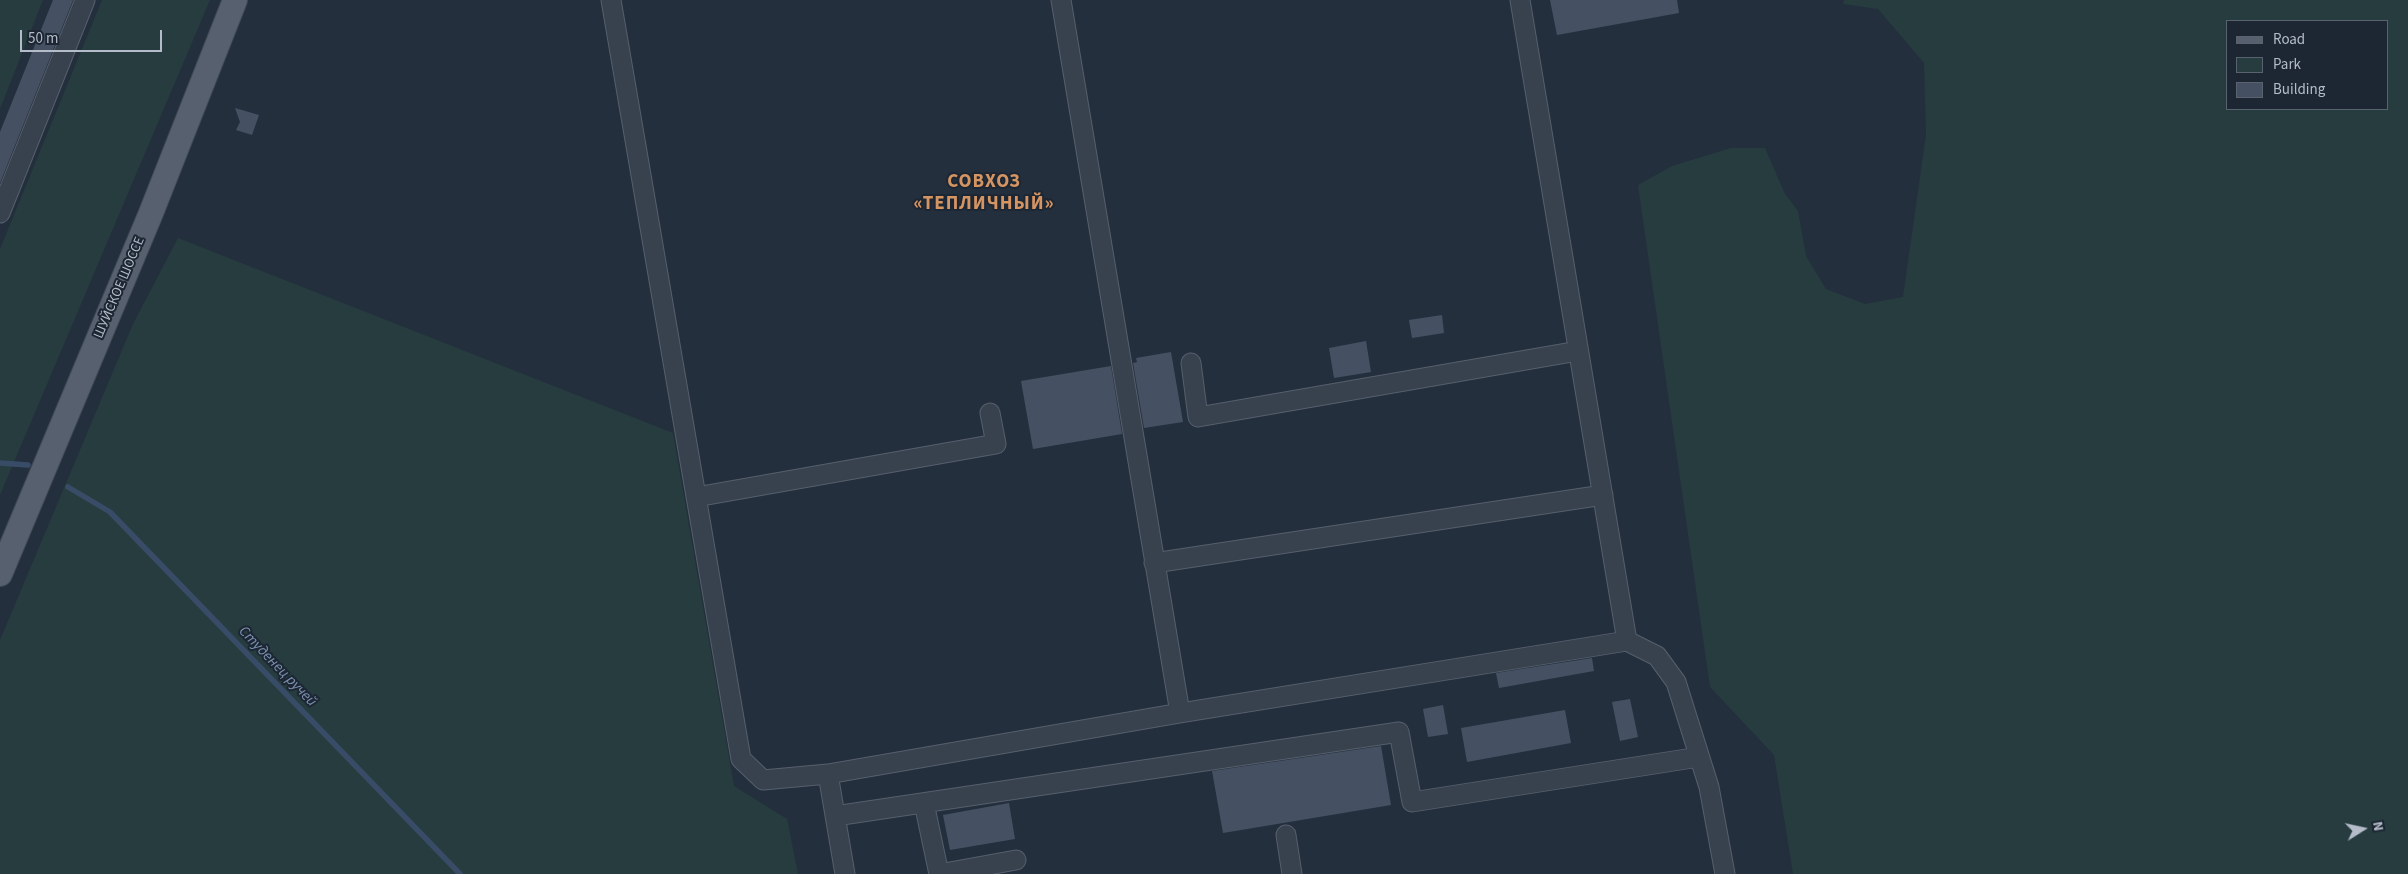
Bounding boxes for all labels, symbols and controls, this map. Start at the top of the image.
scale bar [22,20,165,52]
legend [2226,20,2388,110]
text: 50 m [28,28,58,49]
text: Road [2273,29,2305,50]
text: Park [2273,54,2301,75]
text: Building [2273,79,2325,100]
district label: СОВХОЗ «ТЕПЛИЧНЫЙ» [912,172,1056,216]
street label: ШУЙСКОЕ ШОССЕ [91,235,149,341]
water label: Студенец ручей [234,623,320,711]
north arrow [2338,804,2388,854]
text: N [2367,820,2388,833]

